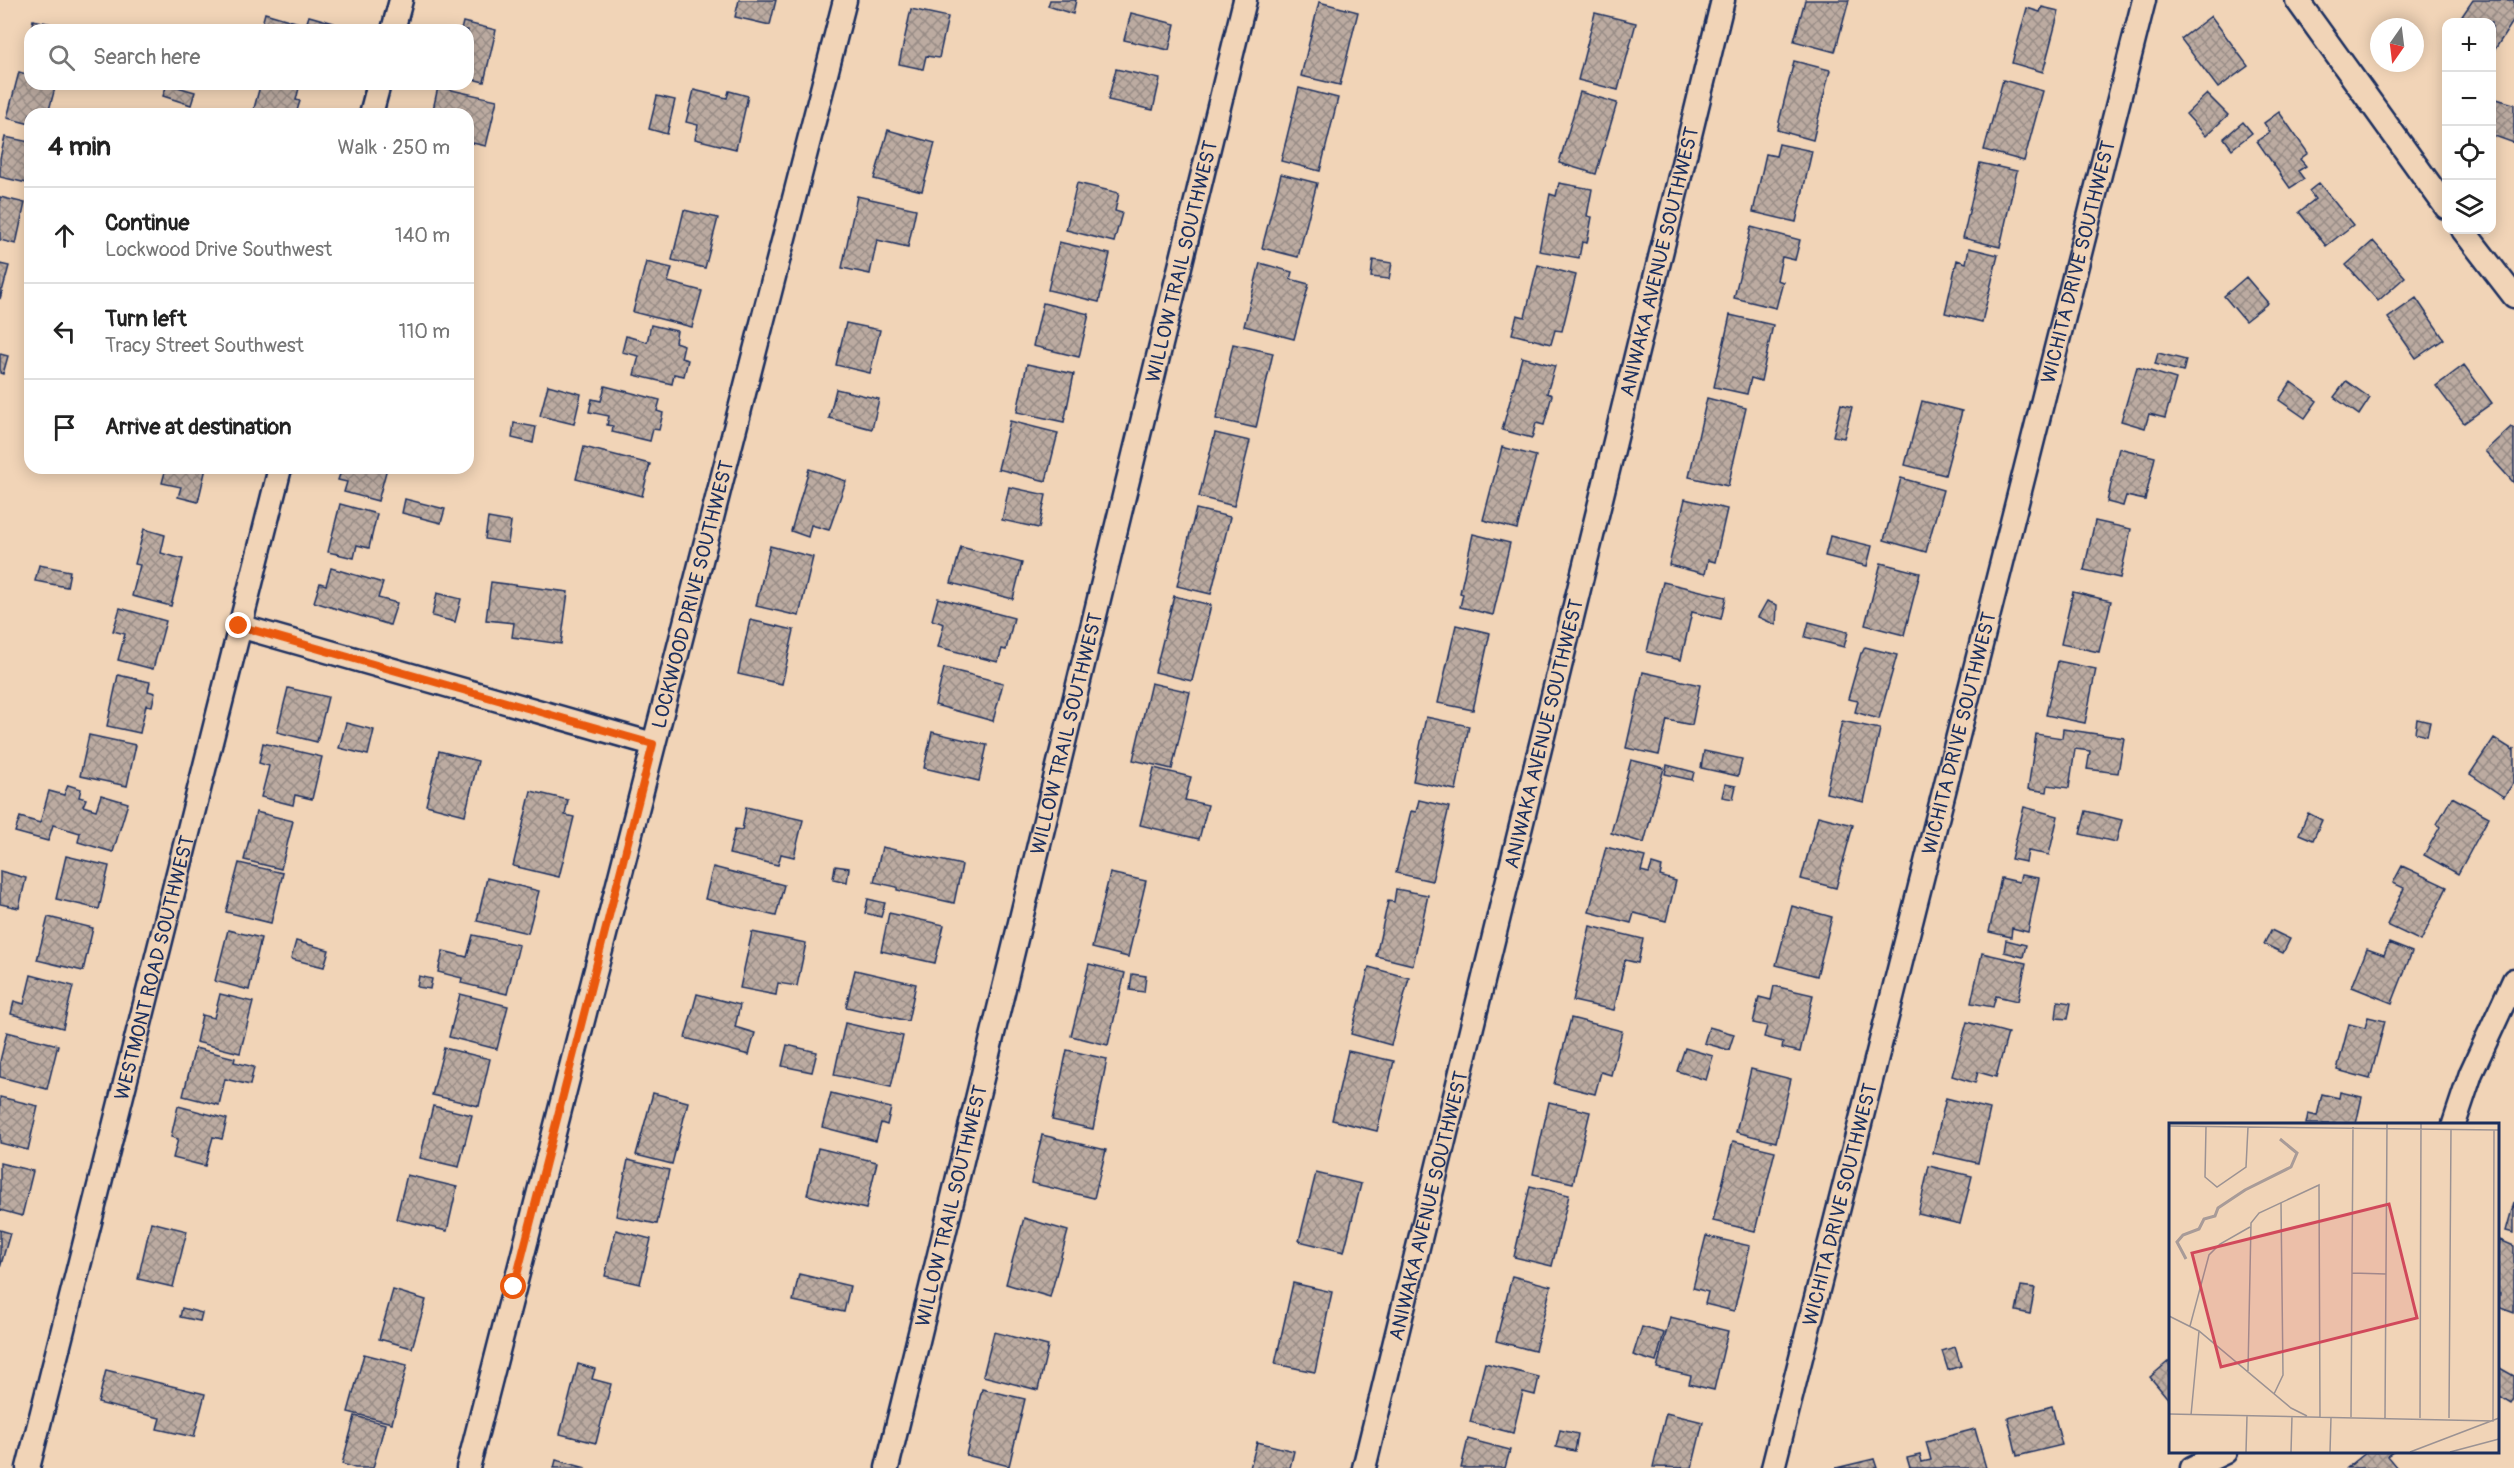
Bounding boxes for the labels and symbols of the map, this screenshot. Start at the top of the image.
north arrow [2370,18,2424,72]
street label: ANIWAKA AVENUE SOUTHWEST [1614,124,1704,399]
street label: WILLOW TRAIL SOUTHWEST [1140,138,1223,385]
street label: WICHITA DRIVE SOUTHWEST [2035,138,2120,386]
street label: LOCKWOOD DRIVE SOUTHWEST [646,458,739,731]
street label: ANIWAKA AVENUE SOUTHWEST [1499,596,1589,871]
street label: WICHITA DRIVE SOUTHWEST [1916,609,2001,857]
street label: WILLOW TRAIL SOUTHWEST [1025,610,1108,857]
route end [225,612,251,638]
street label: WESTMONT ROAD SOUTHWEST [109,833,199,1103]
street label: ANIWAKA AVENUE SOUTHWEST [1383,1068,1473,1343]
street label: WICHITA DRIVE SOUTHWEST [1797,1080,1882,1328]
street label: WILLOW TRAIL SOUTHWEST [909,1082,993,1329]
inset map [2169,1123,2499,1453]
route start [500,1273,526,1299]

